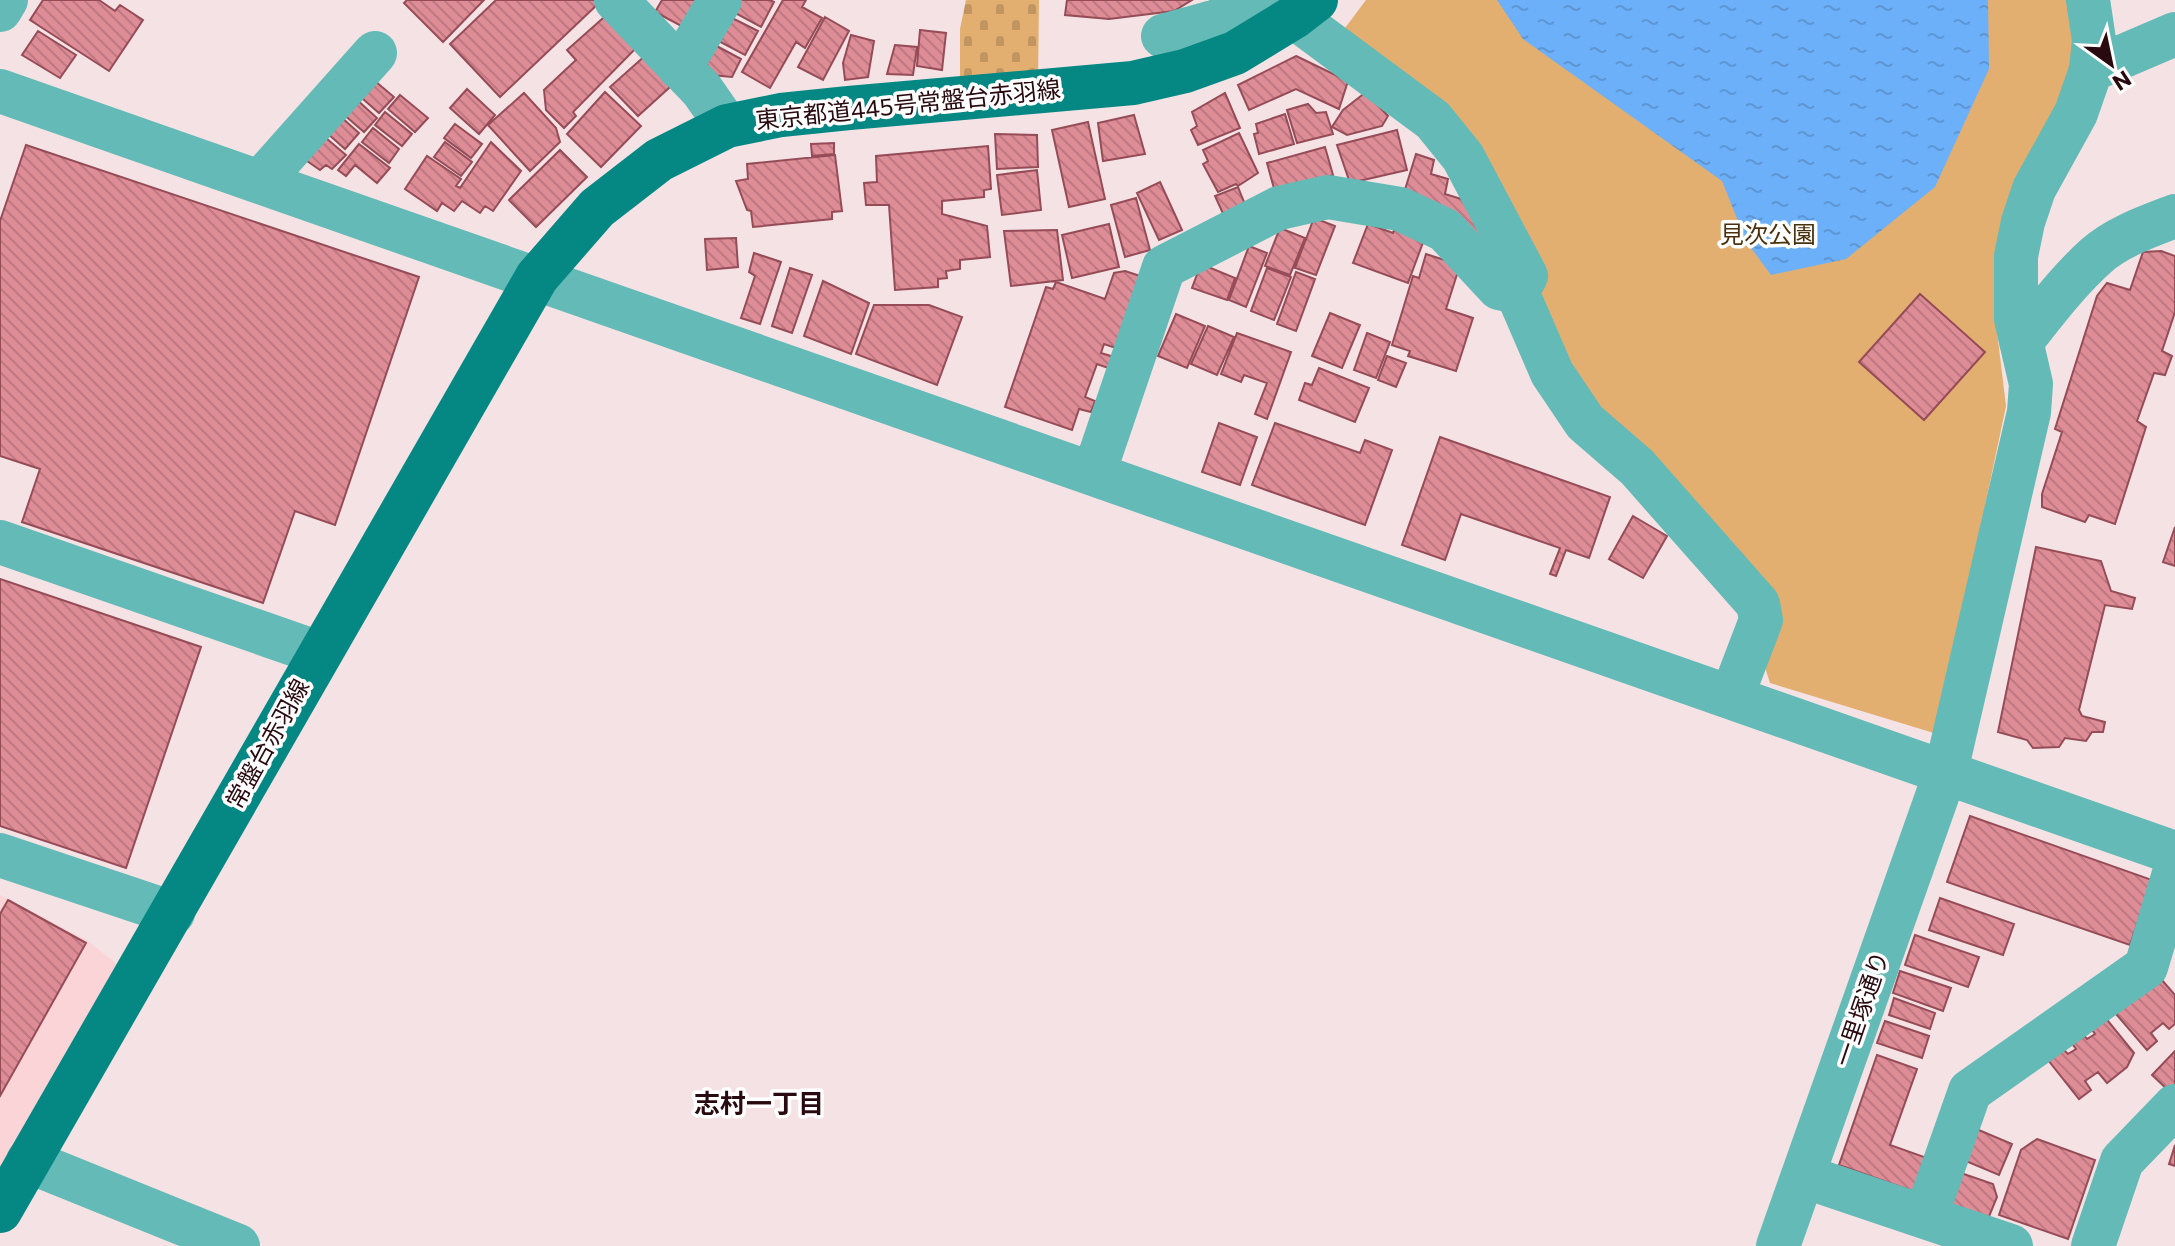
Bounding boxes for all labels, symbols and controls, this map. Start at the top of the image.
north arrow [2071,24,2151,104]
text: N [2108,65,2136,97]
street label: 東京都道445号常盤台赤羽線 [754,73,1062,134]
park label: 見次公園 [1720,219,1816,248]
street label: 常盤台赤羽線 [219,673,314,813]
street label: 一里塚通り [1827,947,1894,1070]
district label: 志村一丁目 [694,1087,824,1118]

